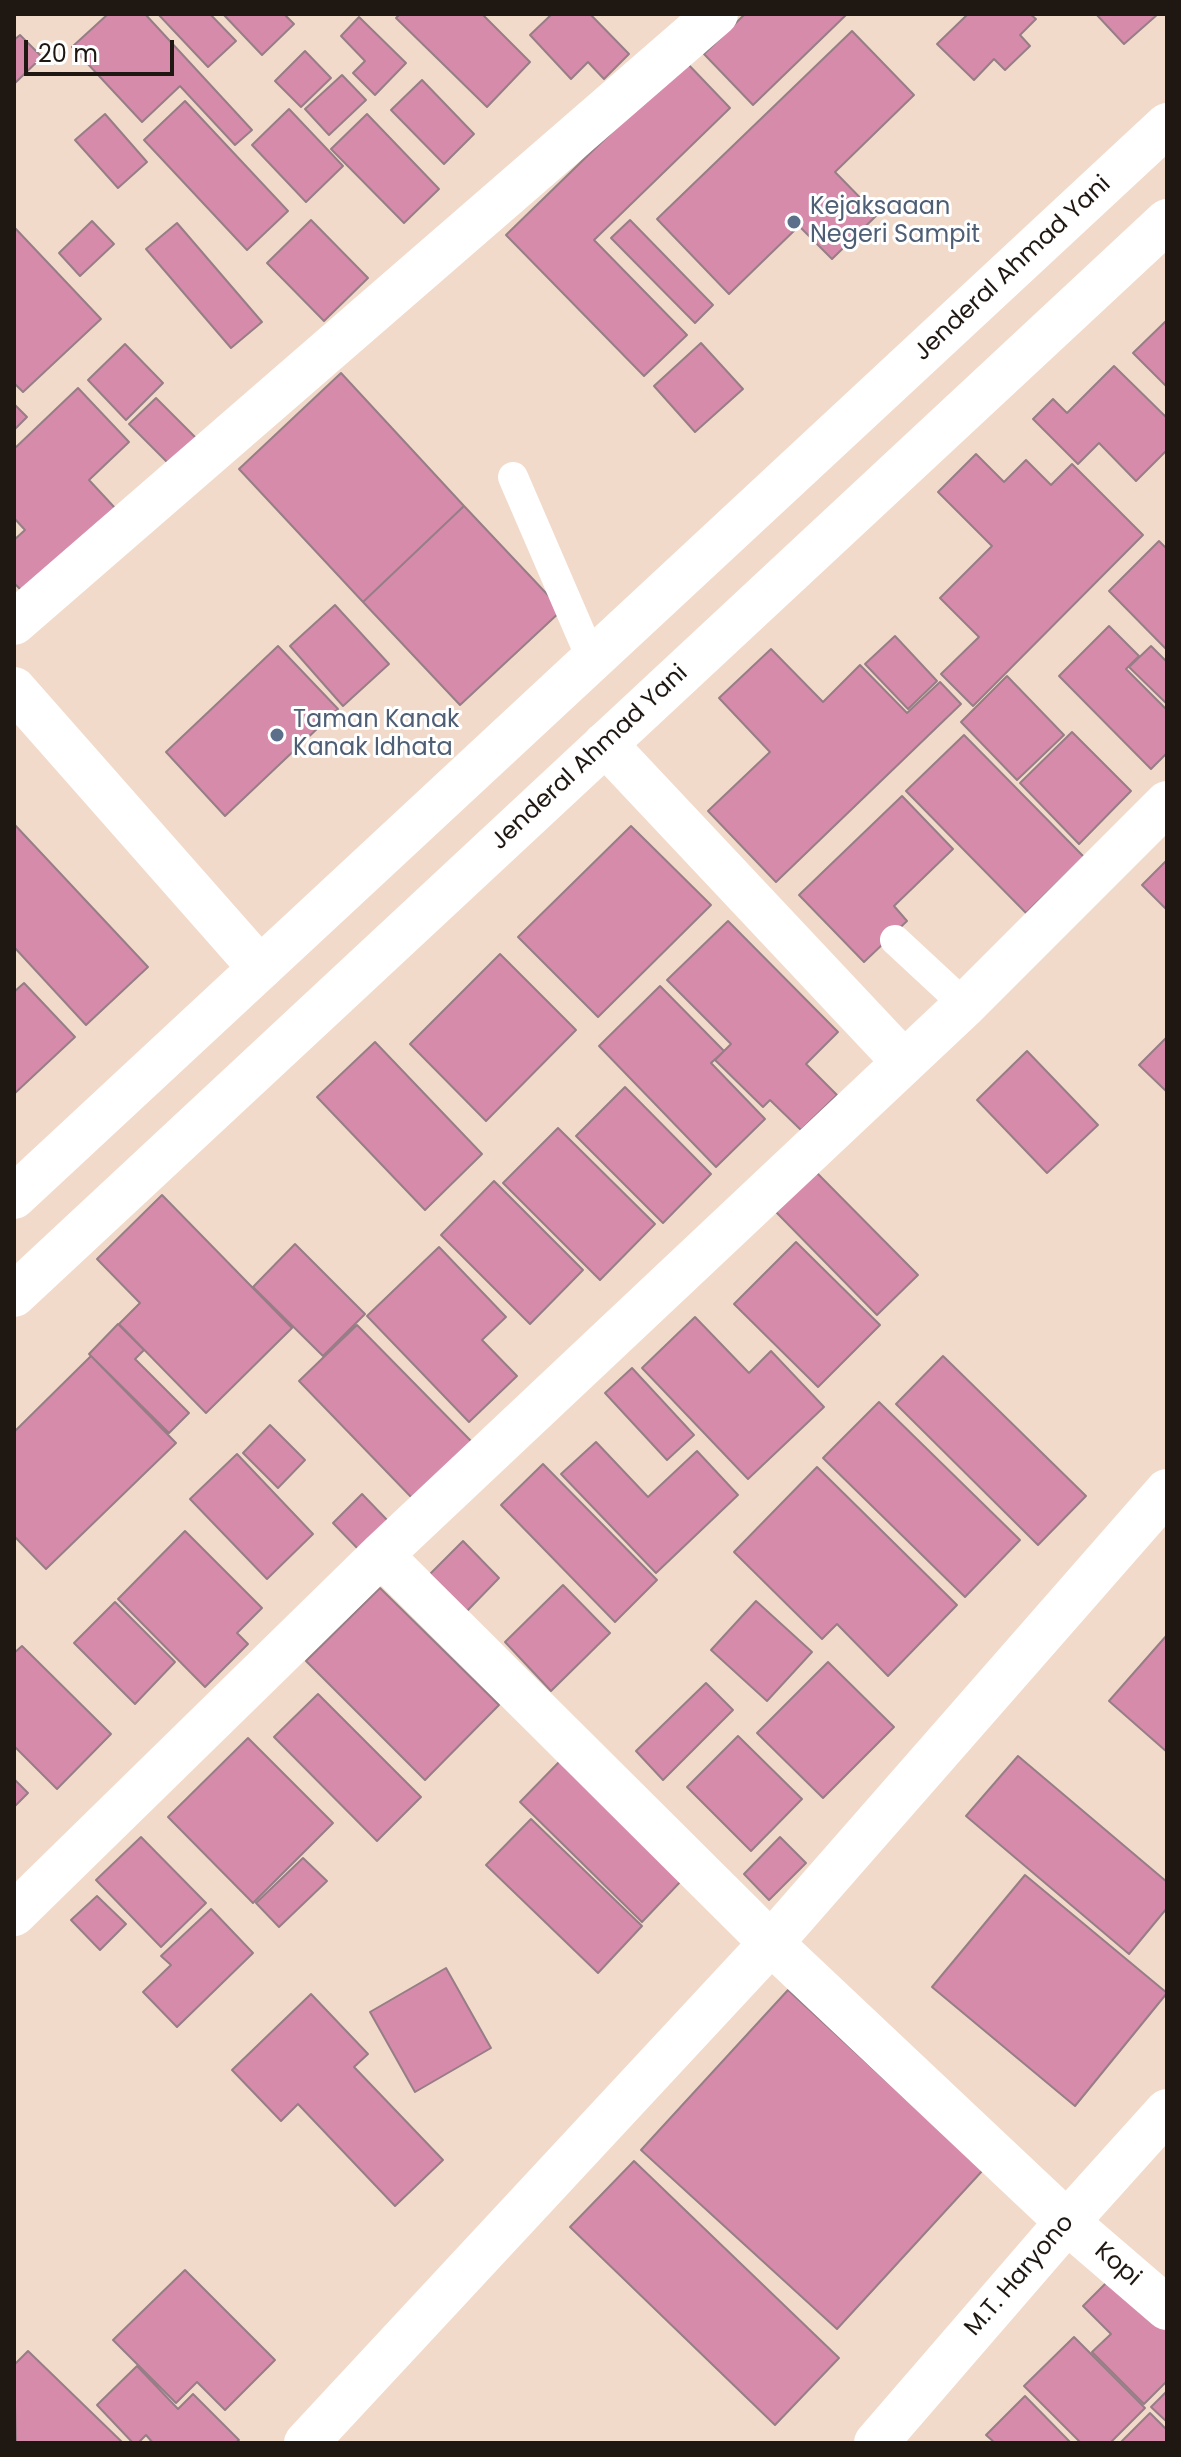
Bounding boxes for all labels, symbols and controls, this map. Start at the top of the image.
scale bar [28,24,178,74]
text: 20 m [38,37,98,70]
street label: Jenderal Ahmad Yani [909,170,1117,368]
place label: Kejaksaaan Negeri Sampit [810,194,980,250]
marker: Kejaksaaan Negeri Sampit [785,213,803,231]
street label: Jenderal Ahmad Yani [486,659,694,857]
place label: Taman Kanak Kanak Idhata [293,707,459,763]
marker: Taman Kanak Kanak Idhata [268,726,286,744]
street label: M.T. Haryono [959,2209,1081,2343]
street label: Kopi [1088,2237,1146,2293]

